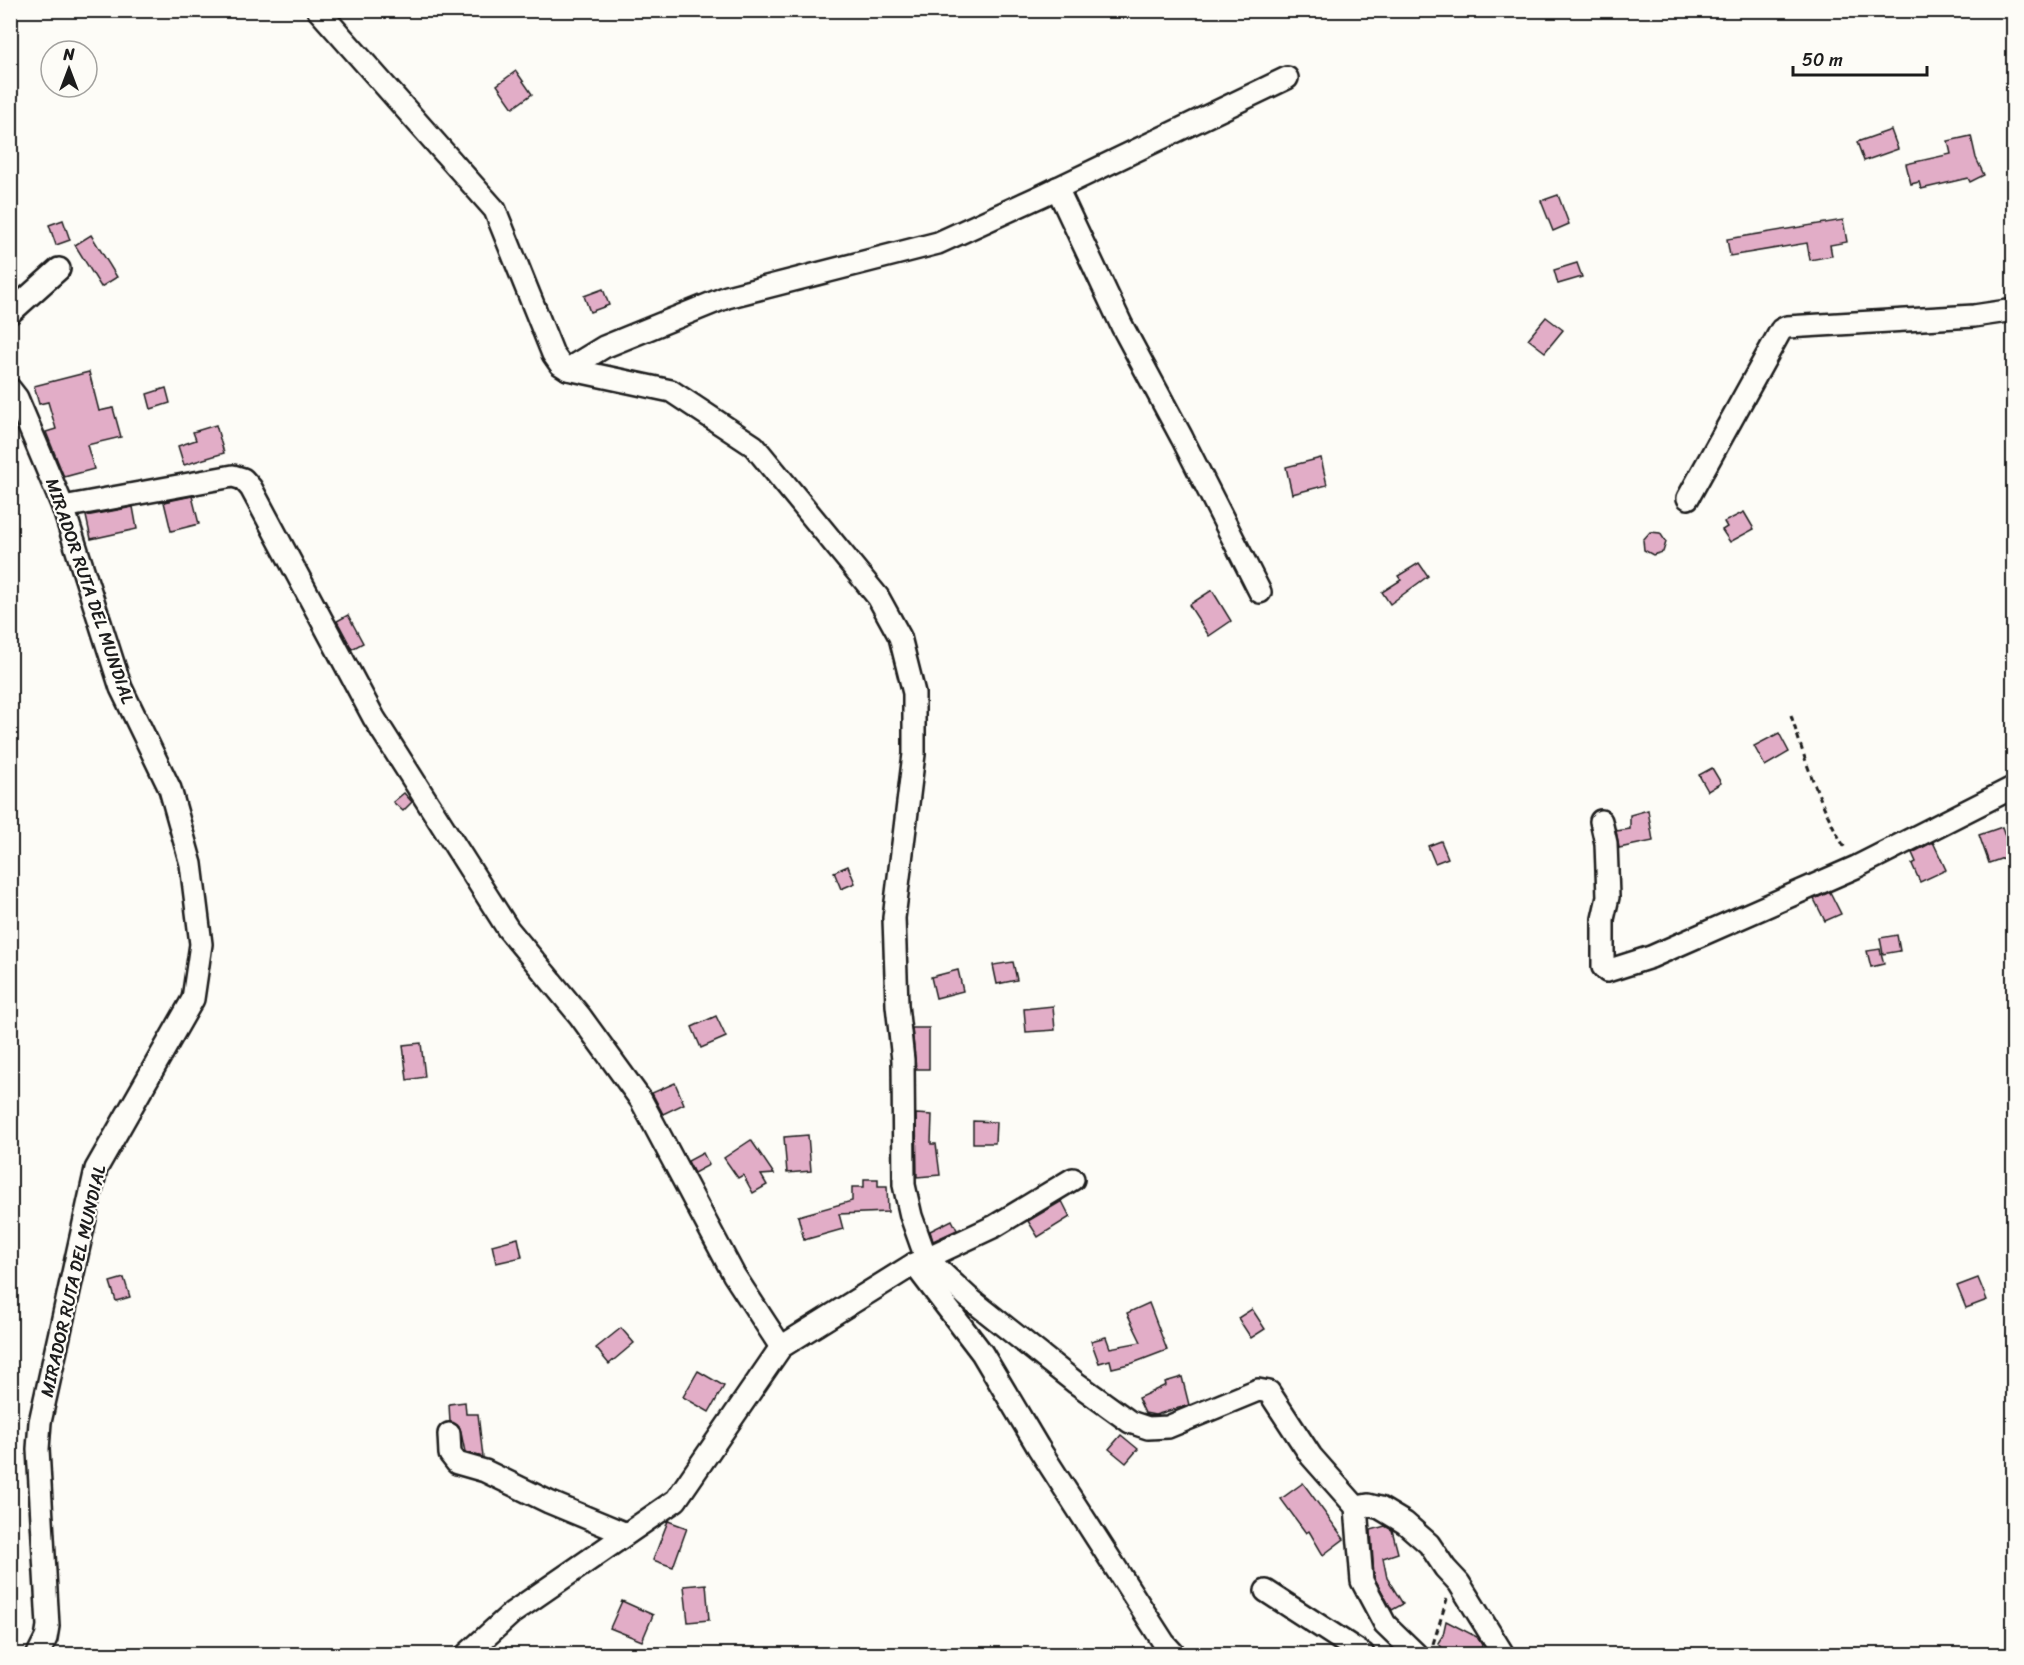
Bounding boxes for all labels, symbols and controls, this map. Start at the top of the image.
north arrow [39,39,99,99]
scale bar [1793,39,1926,77]
text: N [62,40,75,69]
text: 50 m [1802,44,1843,76]
street label: MIRADOR RUTA DEL MUNDIAL [36,474,144,709]
street label: MIRADOR RUTA DEL MUNDIAL [31,1161,115,1400]

